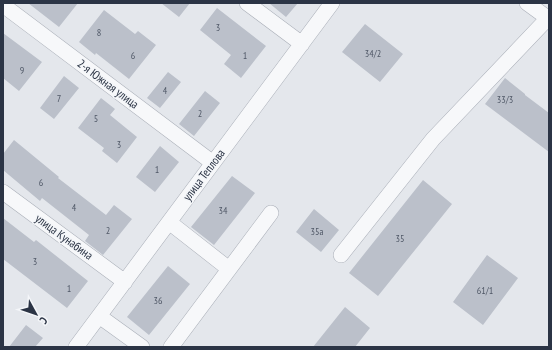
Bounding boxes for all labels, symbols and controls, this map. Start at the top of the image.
house number: 3 [216,21,220,34]
house number: 8 [97,26,101,39]
house number: 34/2 [365,47,381,60]
house number: 6 [131,49,136,62]
house number: 1 [243,49,247,62]
street label: 2-я Южная улица [75,56,142,112]
house number: 9 [20,64,24,77]
house number: 4 [163,84,168,97]
house number: 7 [57,92,61,105]
house number: 33/3 [497,93,513,106]
house number: 2 [198,107,202,120]
house number: 5 [94,112,98,125]
house number: 3 [117,138,121,151]
street label: улица Теплова [179,146,228,203]
house number: 1 [155,163,159,176]
house number: 6 [39,176,44,189]
house number: 4 [72,201,77,214]
house number: 34 [219,204,228,217]
street label: улица Кунабина [32,211,96,263]
house number: 2 [106,224,110,237]
house number: 35а [311,225,324,238]
house number: 35 [396,232,405,245]
house number: 3 [33,255,37,268]
house number: 1 [67,282,71,295]
house number: 61/1 [477,284,493,297]
north arrow [16,294,56,334]
house number: 36 [154,294,163,307]
text: С [37,314,51,327]

